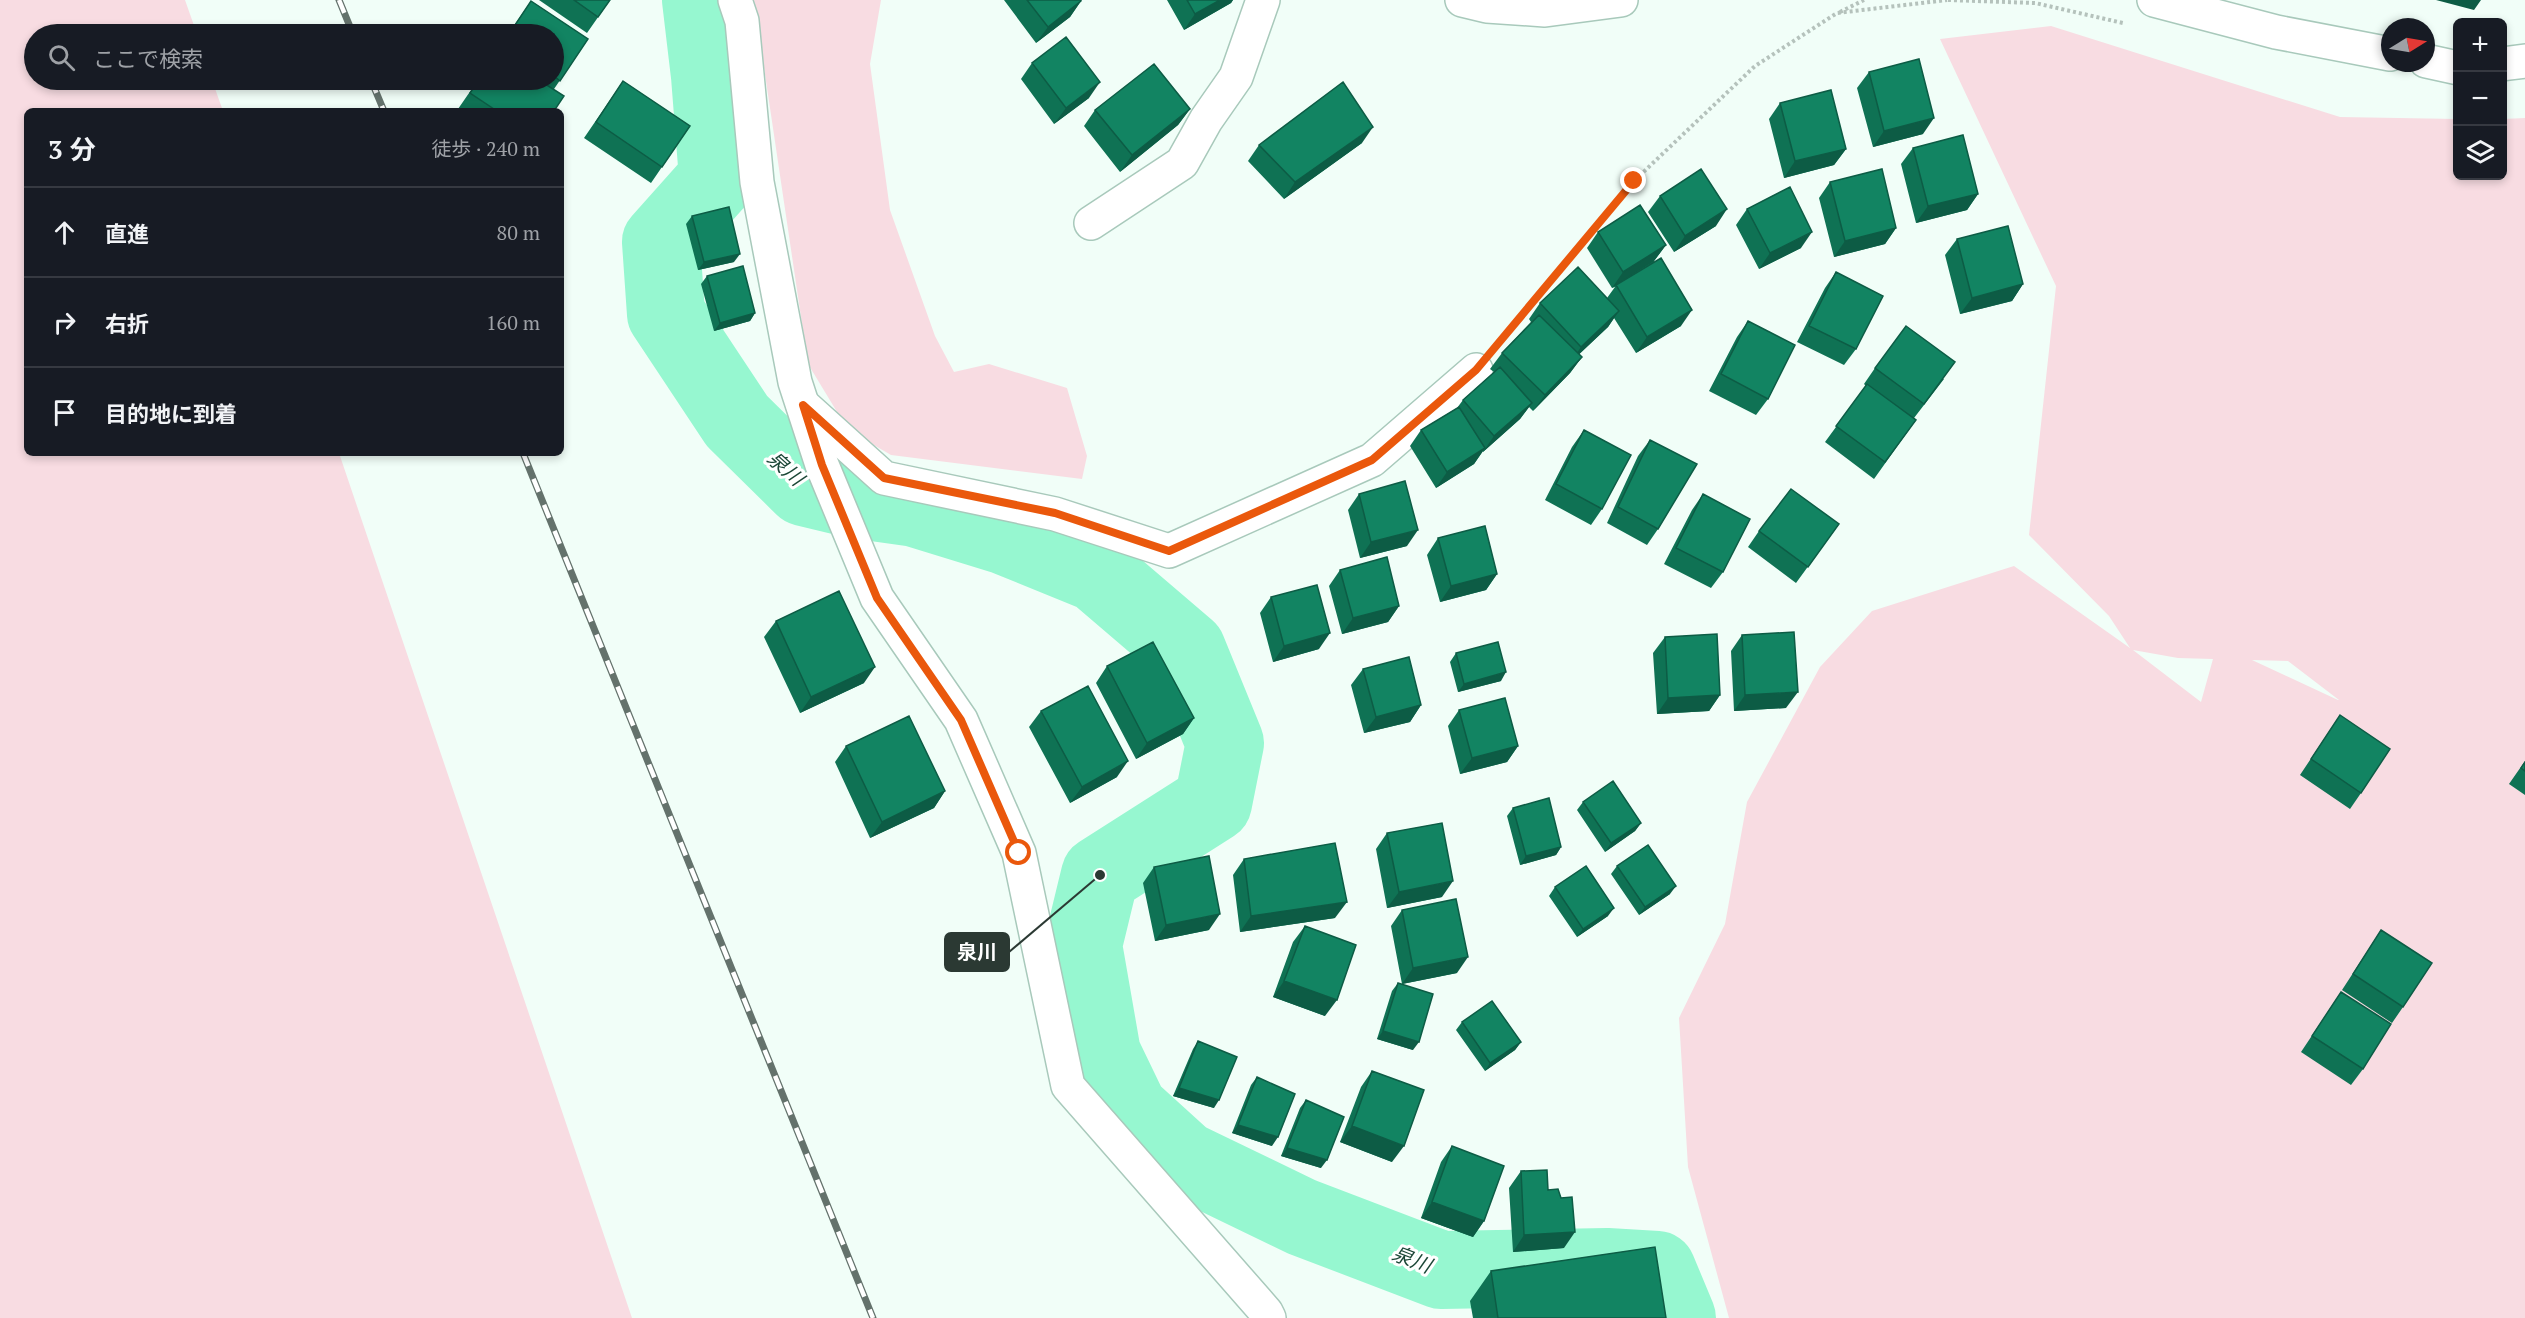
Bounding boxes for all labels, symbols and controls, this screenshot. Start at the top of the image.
north arrow [2381,18,2435,72]
map controls [2453,18,2507,180]
button: + [2453,18,2507,72]
search box [24,24,564,90]
icon: search [45,41,78,74]
text: ここで検索 [93,44,203,73]
button: − [2453,72,2507,126]
button: layers [2453,126,2507,180]
text: 3 分 [48,132,96,166]
text: 徒歩 · 240 m [431,135,540,162]
route end [1620,167,1646,193]
icon: ahead [48,216,81,249]
text: 直進 [105,219,149,248]
text: 80 m [497,219,540,246]
icon: right [48,306,81,339]
text: 右折 [105,309,149,338]
text: 160 m [486,309,540,336]
icon: arrive [48,396,81,429]
text: 目的地に到着 [105,399,237,428]
water label: 泉川 [762,445,811,493]
route start [1005,839,1031,865]
callout: 泉川 [945,933,1009,971]
text: 泉川 [957,938,997,965]
water label: 泉川 [1388,1239,1437,1279]

